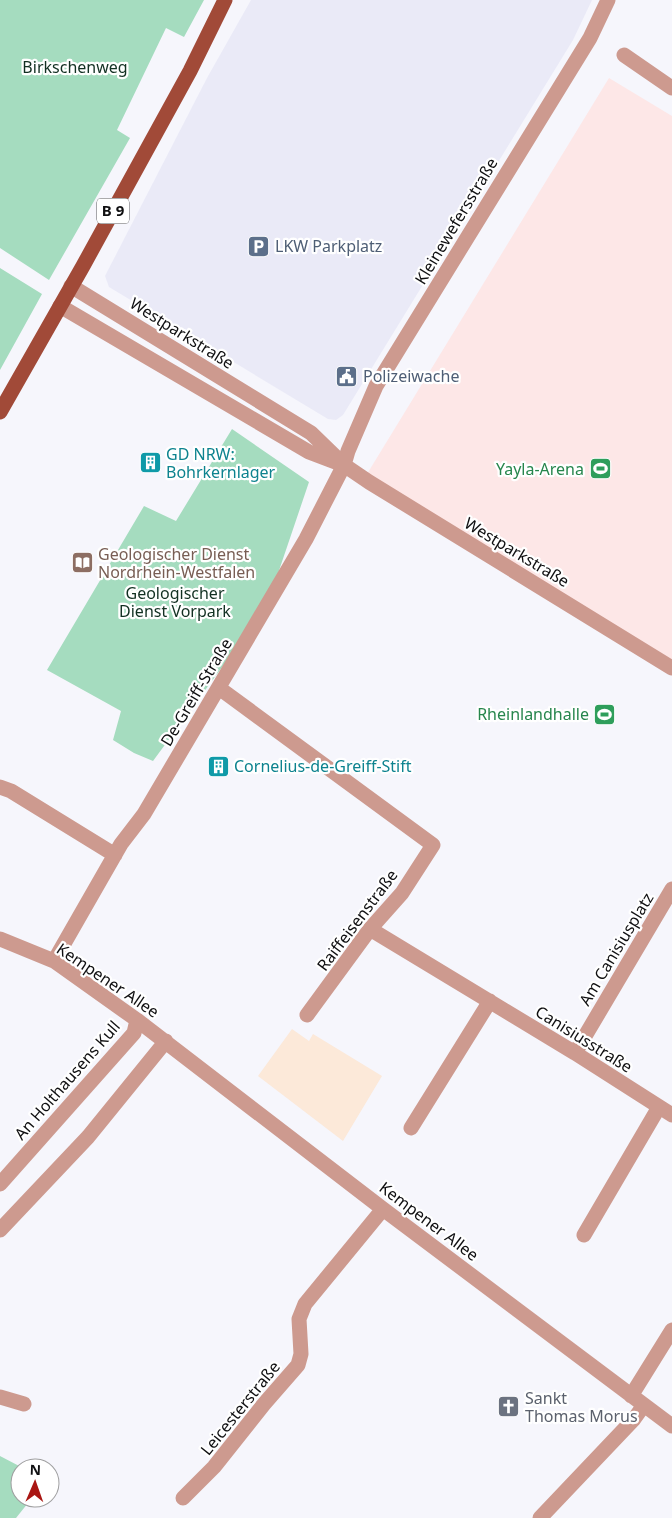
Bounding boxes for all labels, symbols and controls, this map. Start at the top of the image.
park label: Birkschenweg [22,56,128,78]
street label: Kleinewefersstraße [409,154,503,288]
road number: B 9 [97,198,129,224]
parking icon: LKW Parkplatz [247,234,271,258]
place label: LKW Parkplatz [275,235,382,257]
street label: Westparkstraße [126,292,238,374]
public building icon: Polizeiwache [335,364,359,388]
place label: Polizeiwache [363,365,459,387]
place label: GD NRW: Bohrkernlager [166,443,276,483]
building icon: GD NRW: Bohrkernlager [138,451,162,475]
sports icon: Yayla-Arena [588,457,612,481]
place label: Yayla-Arena [496,458,584,480]
street label: Westparkstraße [460,512,574,592]
place label: Geologischer Dienst Nordrhein-Westfalen [98,543,255,583]
library icon: Geologischer Dienst Nordrhein-Westfalen [70,551,94,575]
park label: Geologischer Dienst Vorpark [119,582,231,622]
street label: De-Greiff-Straße [155,634,237,750]
sports icon: Rheinlandhalle [593,702,617,726]
place label: Rheinlandhalle [477,703,589,725]
building icon: Cornelius-de-Greiff-Stift [206,754,230,778]
place label: Cornelius-de-Greiff-Stift [234,755,412,777]
street label: Raiffeisenstraße [312,865,402,975]
street label: Am Canisiusplatz [574,888,658,1010]
street label: Kempener Allee [53,938,163,1022]
street label: Canisiusstraße [531,1000,637,1078]
street label: An Holthausens Kull [9,1016,125,1144]
street label: Kempener Allee [375,1176,483,1266]
street label: Leicesterstraße [195,1356,285,1460]
place label: Sankt Thomas Morus [525,1387,638,1427]
church icon: Sankt Thomas Morus [497,1395,521,1419]
north arrow [10,1458,60,1508]
text: N [29,1460,41,1479]

